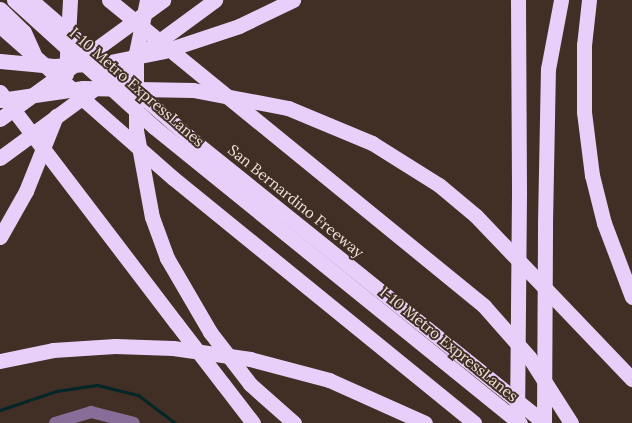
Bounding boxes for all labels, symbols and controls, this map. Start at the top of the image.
street label: I-10 Metro ExpressLanes [66,24,208,150]
street label: San Bernardino Freeway [224,141,368,261]
street label: I-10 Metro ExpressLanes [376,283,522,405]

